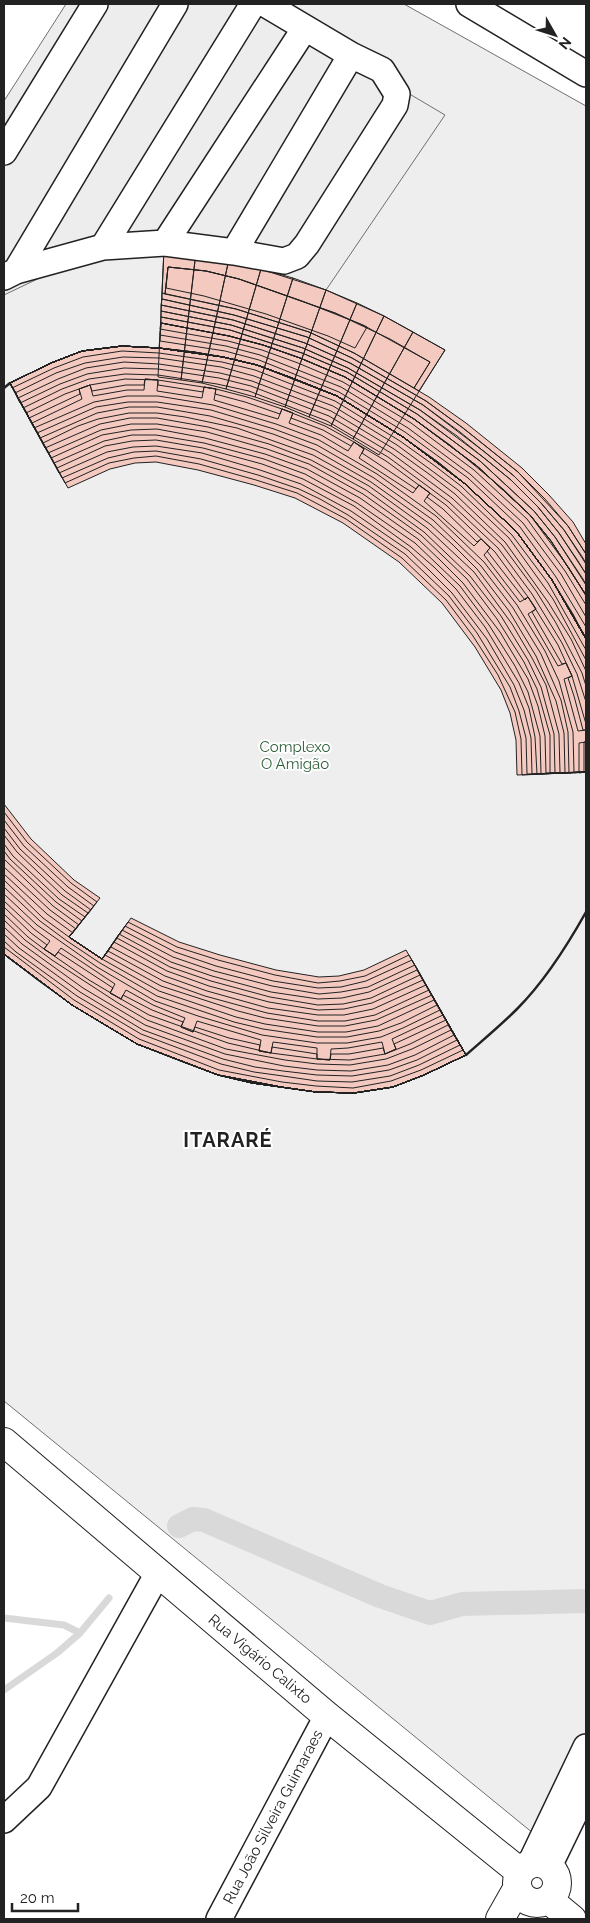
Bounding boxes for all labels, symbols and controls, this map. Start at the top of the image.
north arrow [530,10,580,60]
text: N [556,34,575,52]
park label: Complexo O Amigão [260,738,331,773]
district label: ITARARÉ [183,1128,273,1152]
street label: Rua Vigário Calixto [205,1610,315,1708]
street label: Rua João Silveira Guimaraes [219,1727,327,1907]
scale bar [12,1880,79,1912]
text: 20 m [20,1889,55,1907]

